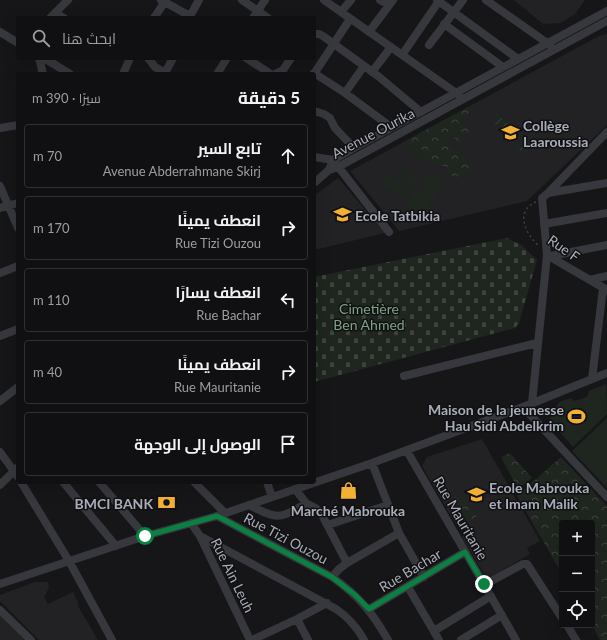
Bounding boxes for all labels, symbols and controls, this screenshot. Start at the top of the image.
search box [16,16,316,60]
icon: search [30,27,52,49]
text: ابحث هنا [62,29,116,47]
text: 5 دقيقة [238,87,300,108]
text: سيرًا · 390 m [32,90,101,106]
street label: Avenue Ourika [329,104,417,162]
place label: Collège Laaroussia [523,117,588,150]
school or university icon: Collège Laaroussia [500,123,520,143]
text: تابع السير [198,139,261,157]
icon: ahead [277,145,299,167]
text: 70 m [33,148,62,164]
text: Avenue Abderrahmane Skirj [103,163,261,179]
school or university icon: Ecole Tatbikia [332,205,352,225]
place label: Ecole Tatbikia [355,207,440,224]
text: انعطف يمينًا [177,211,261,229]
icon: right [277,217,299,239]
text: 170 m [33,220,70,236]
street label: Rue F [545,231,583,265]
text: Rue Tizi Ouzou [175,235,261,251]
text: انعطف يسارًا [176,283,261,301]
icon: left [277,289,299,311]
text: 110 m [33,292,70,308]
park label: Cimetière Ben Ahmed [333,300,405,333]
text: Rue Bachar [196,307,261,323]
text: انعطف يمينًا [177,355,261,373]
icon: right [277,361,299,383]
text: 40 m [33,364,62,380]
text: Rue Mauritanie [174,379,261,395]
place label: Maison de la jeunesse Hau Sidi Abdelkrim [428,401,565,434]
sports icon: Maison de la jeunesse Hau Sidi Abdelkrim [567,407,587,427]
icon: arrive [277,433,299,455]
text: الوصول إلى الوجهة [134,435,261,453]
street label: Rue Mauritanie [430,473,492,563]
place label: Ecole Mabrouka et Imam Malik [489,479,589,512]
shop icon: Marché Mabrouka [338,480,358,500]
school or university icon: Ecole Mabrouka et Imam Malik [466,485,486,505]
bank icon: BMCI BANK [156,493,176,513]
place label: BMCI BANK [75,495,153,512]
place label: Marché Mabrouka [291,502,405,519]
street label: Rue Tizi Ouzou [241,509,331,567]
map controls [559,520,595,628]
button: + [559,520,595,556]
route start [136,527,154,545]
street label: Rue Ain Leuh [208,535,258,615]
street label: Rue Bachar [376,545,444,595]
button: − [559,556,595,592]
route end [475,575,493,593]
button: locate [559,592,595,628]

